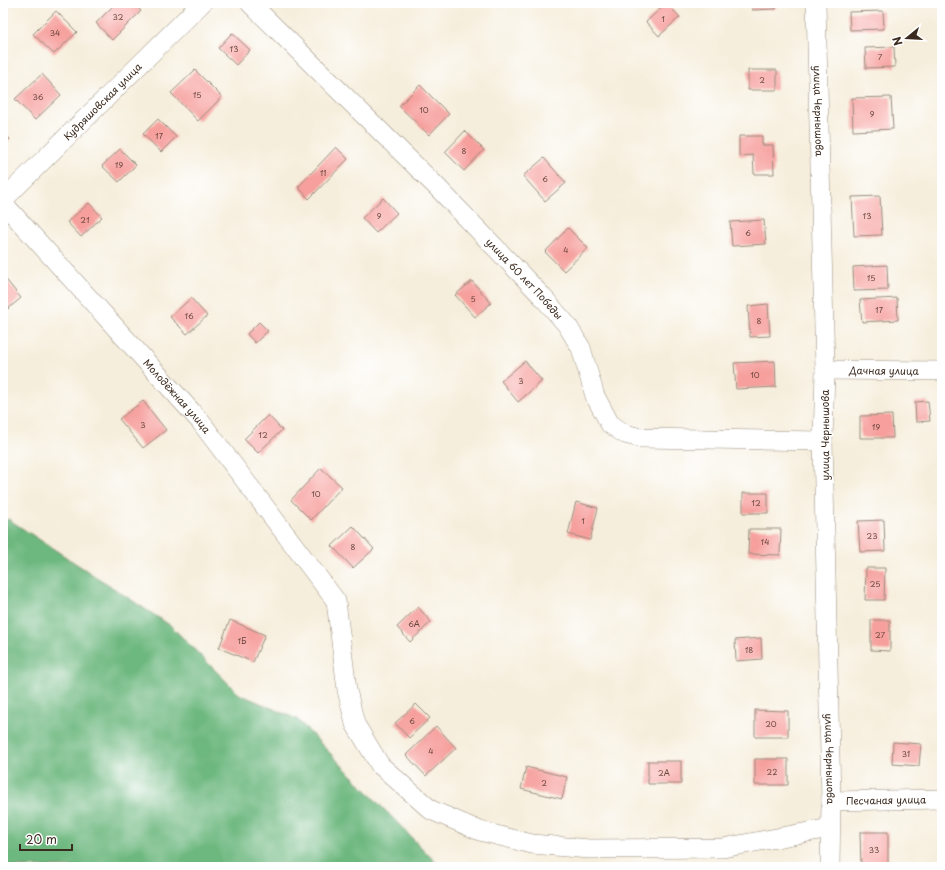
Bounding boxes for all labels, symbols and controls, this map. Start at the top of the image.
house number: 32 [113,11,124,23]
house number: 1 [661,13,665,25]
north arrow [887,18,927,58]
house number: 34 [50,27,60,39]
text: N [887,34,906,48]
house number: 13 [230,43,238,55]
house number: 7 [878,51,883,63]
street label: Кудряшовская улица [60,58,145,143]
street label: улица Чернышова [811,65,828,157]
house number: 2 [759,74,765,86]
house number: 15 [193,89,201,101]
house number: 36 [33,91,44,103]
house number: 10 [419,104,429,116]
house number: 9 [870,108,875,120]
house number: 17 [155,130,164,142]
house number: 8 [462,145,467,157]
house number: 19 [115,159,123,171]
house number: 11 [320,167,326,179]
house number: 6 [542,173,548,185]
house number: 9 [377,210,382,222]
house number: 13 [863,210,871,222]
house number: 21 [80,214,90,226]
house number: 6 [745,227,751,239]
street label: улица 60 лет Победы [483,234,567,322]
house number: 4 [563,244,569,256]
house number: 15 [867,272,875,284]
house number: 5 [470,293,476,305]
house number: 17 [875,304,884,316]
house number: 16 [184,310,194,322]
house number: 8 [757,315,762,327]
street label: Молодёжная улица [140,355,215,437]
street label: Дачная улица [848,362,920,378]
house number: 10 [750,369,760,381]
house number: 3 [518,375,524,387]
street label: улица Чернышова [817,389,832,480]
house number: 3 [140,419,146,431]
house number: 19 [872,421,880,433]
house number: 12 [258,429,268,441]
house number: 10 [311,488,321,500]
house number: 12 [751,497,761,509]
house number: 1 [581,515,585,527]
house number: 23 [867,530,877,542]
house number: 14 [761,536,769,548]
house number: 8 [351,541,356,553]
house number: 25 [870,578,880,590]
house number: 6А [408,618,420,630]
house number: 27 [875,629,885,641]
house number: 1Б [238,635,246,647]
house number: 18 [745,644,753,656]
street label: улица Чернышова [822,713,839,805]
house number: 6 [409,715,415,727]
house number: 20 [765,718,777,730]
house number: 4 [428,745,434,757]
house number: 31 [902,748,910,760]
house number: 22 [767,766,777,778]
house number: 2А [658,767,670,779]
house number: 2 [541,777,547,789]
street label: Песчаная улица [846,791,927,808]
scale bar [20,826,72,852]
text: 20 m [26,830,57,848]
house number: 33 [869,844,879,856]

